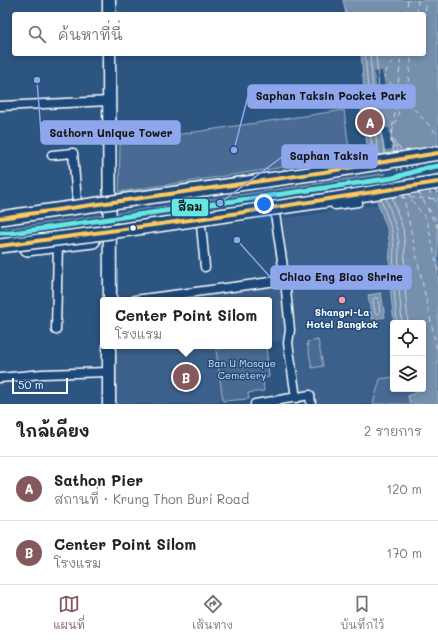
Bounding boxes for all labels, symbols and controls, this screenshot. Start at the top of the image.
search box [12,12,426,56]
icon: search [26,23,48,45]
text: ค้นหาที่นี่ [58,24,123,44]
callout: Saphan Taksin Pocket Park [248,85,415,108]
text: Saphan Taksin Pocket Park [256,88,406,103]
pin: A [357,107,383,137]
callout: Sathorn Unique Tower [41,121,180,144]
text: Sathorn Unique Tower [49,125,173,140]
callout: Saphan Taksin [282,145,377,168]
text: Saphan Taksin [290,148,368,163]
your location [254,194,274,214]
line badge: สีลม [171,198,209,217]
text: สีลม [178,199,202,214]
unlabelled marker [128,223,138,233]
callout: Chiao Eng Biao Shrine [271,266,411,289]
text: Chiao Eng Biao Shrine [279,269,403,284]
marker: Shangri-La Hotel Bangkok [337,295,347,305]
popup [100,297,272,349]
text: Center Point Silom [115,305,257,325]
place label: Shangri-La Hotel Bangkok [306,305,378,331]
map controls [390,320,426,392]
button: locate [390,320,426,356]
text: โรงแรม [115,325,162,342]
park label: Ban U Mosque Cemetery [208,356,276,382]
button: layers [390,356,426,392]
pin: B [173,362,199,392]
scale bar [12,376,68,395]
text: 50 m [18,377,44,392]
text: ใกล้เคียง [16,419,90,441]
text: 2 รายการ [364,422,422,439]
text: Sathon Pier [54,470,143,490]
text: A [24,480,34,497]
text: 120 m [386,480,422,497]
text: สถานที่ · Krung Thon Buri Road [54,490,249,507]
text: Center Point Silom [54,534,196,554]
text: B [25,544,33,561]
text: 170 m [386,544,422,561]
text: โรงแรม [54,554,101,571]
tab: แผนที่ [54,593,85,632]
tab: เส้นทาง [192,593,233,632]
tab: บันทึกไว้ [340,593,384,632]

